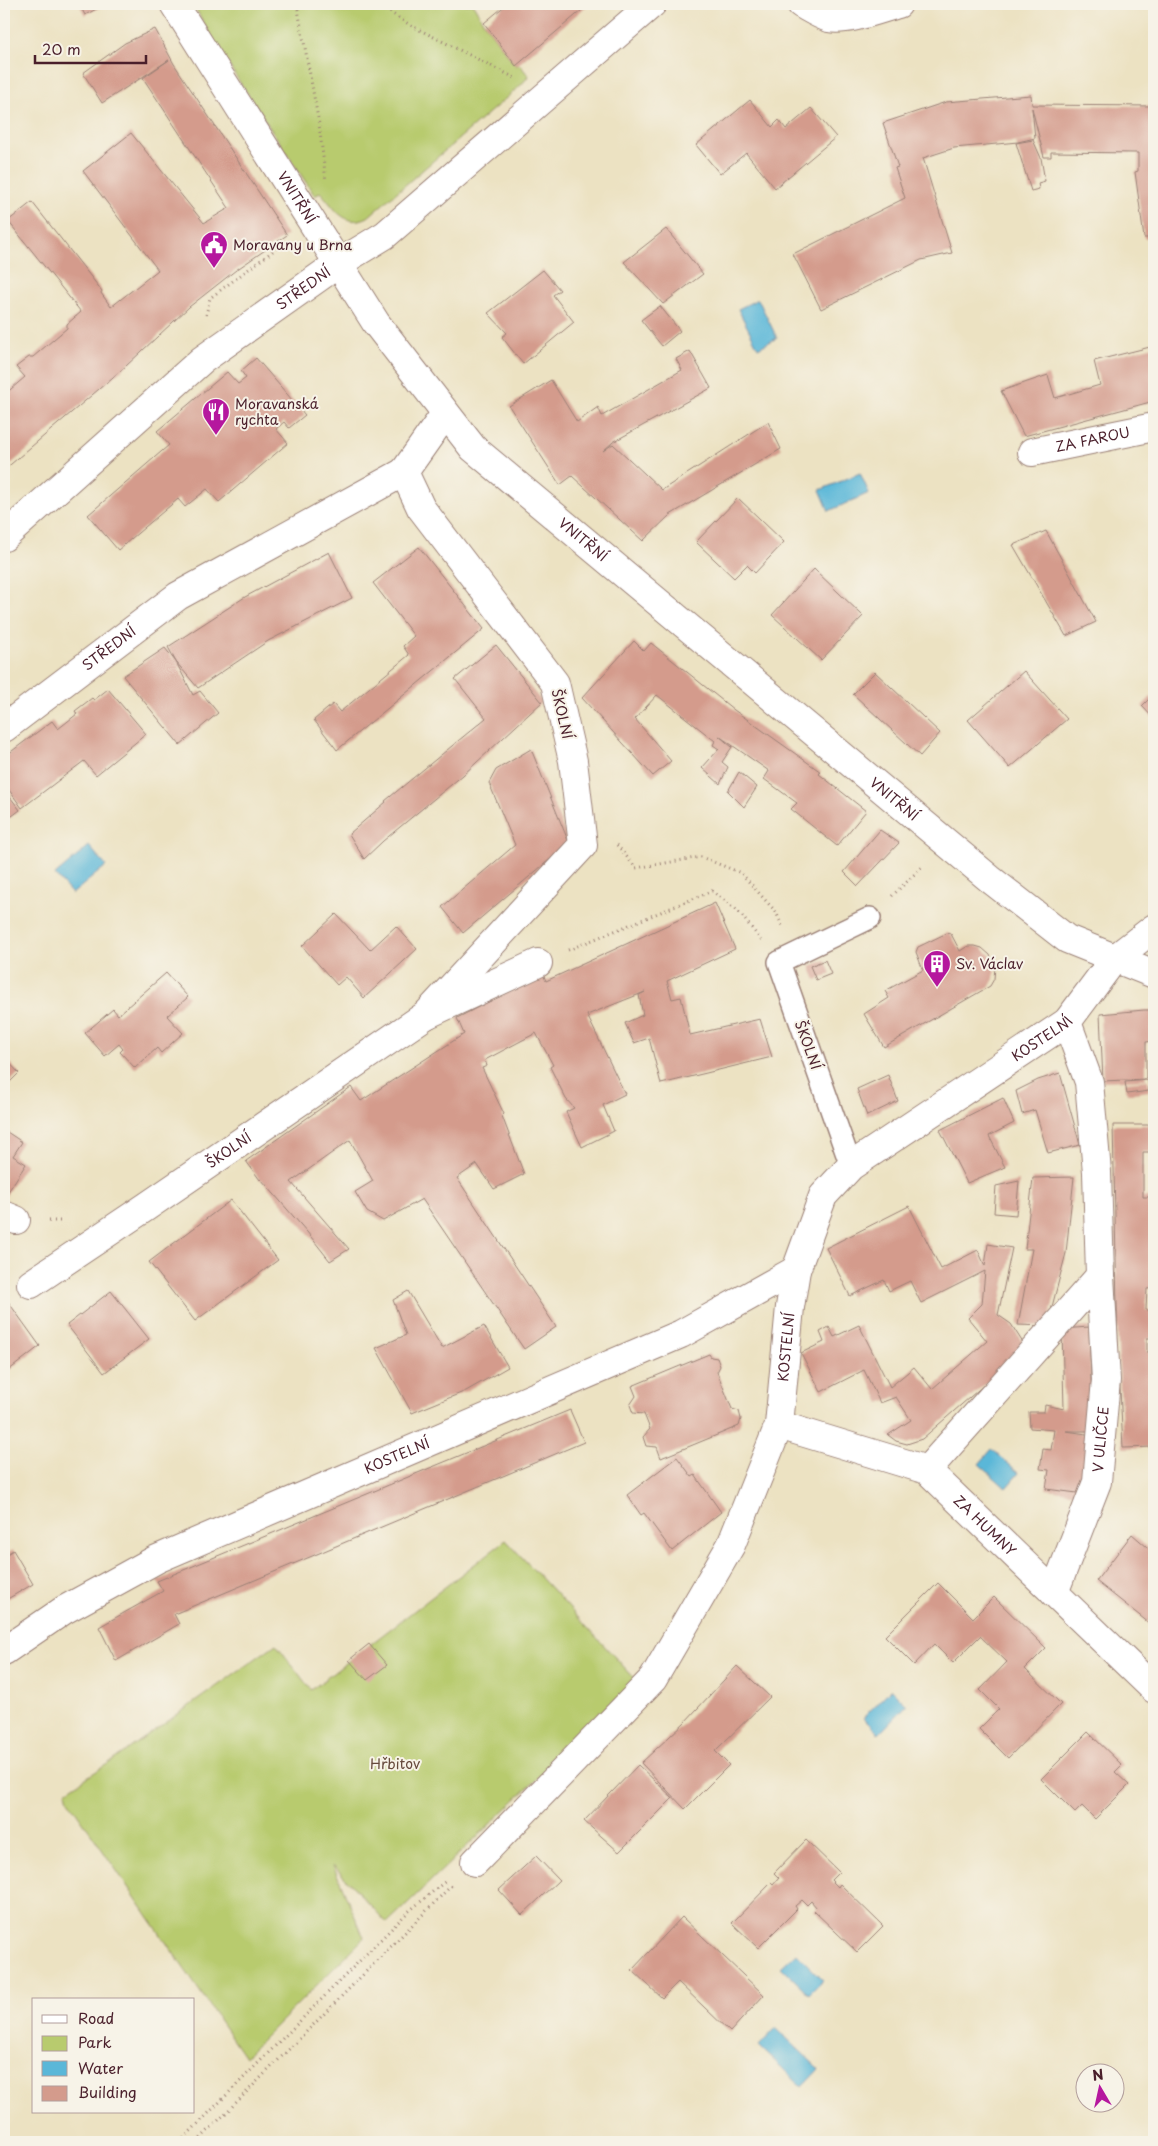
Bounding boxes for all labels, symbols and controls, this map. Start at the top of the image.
scale bar [35,32,146,64]
text: 20 m [42,37,81,60]
street label: VNITŘNÍ [272,167,322,228]
public building icon: Moravany u Brna [199,230,229,269]
place label: Moravany u Brna [233,234,352,255]
street label: STŘEDNÍ [271,260,336,314]
place label: Moravanská rychta [235,393,319,430]
restaurant icon: Moravanská rychta [201,397,231,436]
street label: ZA FAROU [1054,421,1132,457]
street label: VNITŘNÍ [554,513,613,567]
street label: STŘEDNÍ [77,620,141,675]
street label: ŠKOLNÍ [547,687,579,742]
street label: VNITŘNÍ [865,772,924,826]
building icon: Sv. Václav [922,949,952,988]
place label: Sv. Václav [956,953,1023,974]
street label: KOSTELNÍ [1007,1011,1078,1066]
street label: ŠKOLNÍ [790,1017,827,1073]
street label: ŠKOLNÍ [202,1126,256,1173]
street label: KOSTELNÍ [772,1311,800,1382]
street label: V ULIČCE [1087,1405,1114,1473]
street label: KOSTELNÍ [361,1432,434,1479]
street label: ZA HUMNY [949,1490,1021,1561]
park label: Hřbitov [370,1753,420,1774]
legend [32,1998,195,2114]
text: Road [78,2006,114,2029]
text: Park [78,2030,112,2053]
text: Water [78,2056,123,2079]
text: N [1091,2063,1105,2086]
north arrow [1076,2064,1126,2114]
text: Building [78,2080,137,2103]

